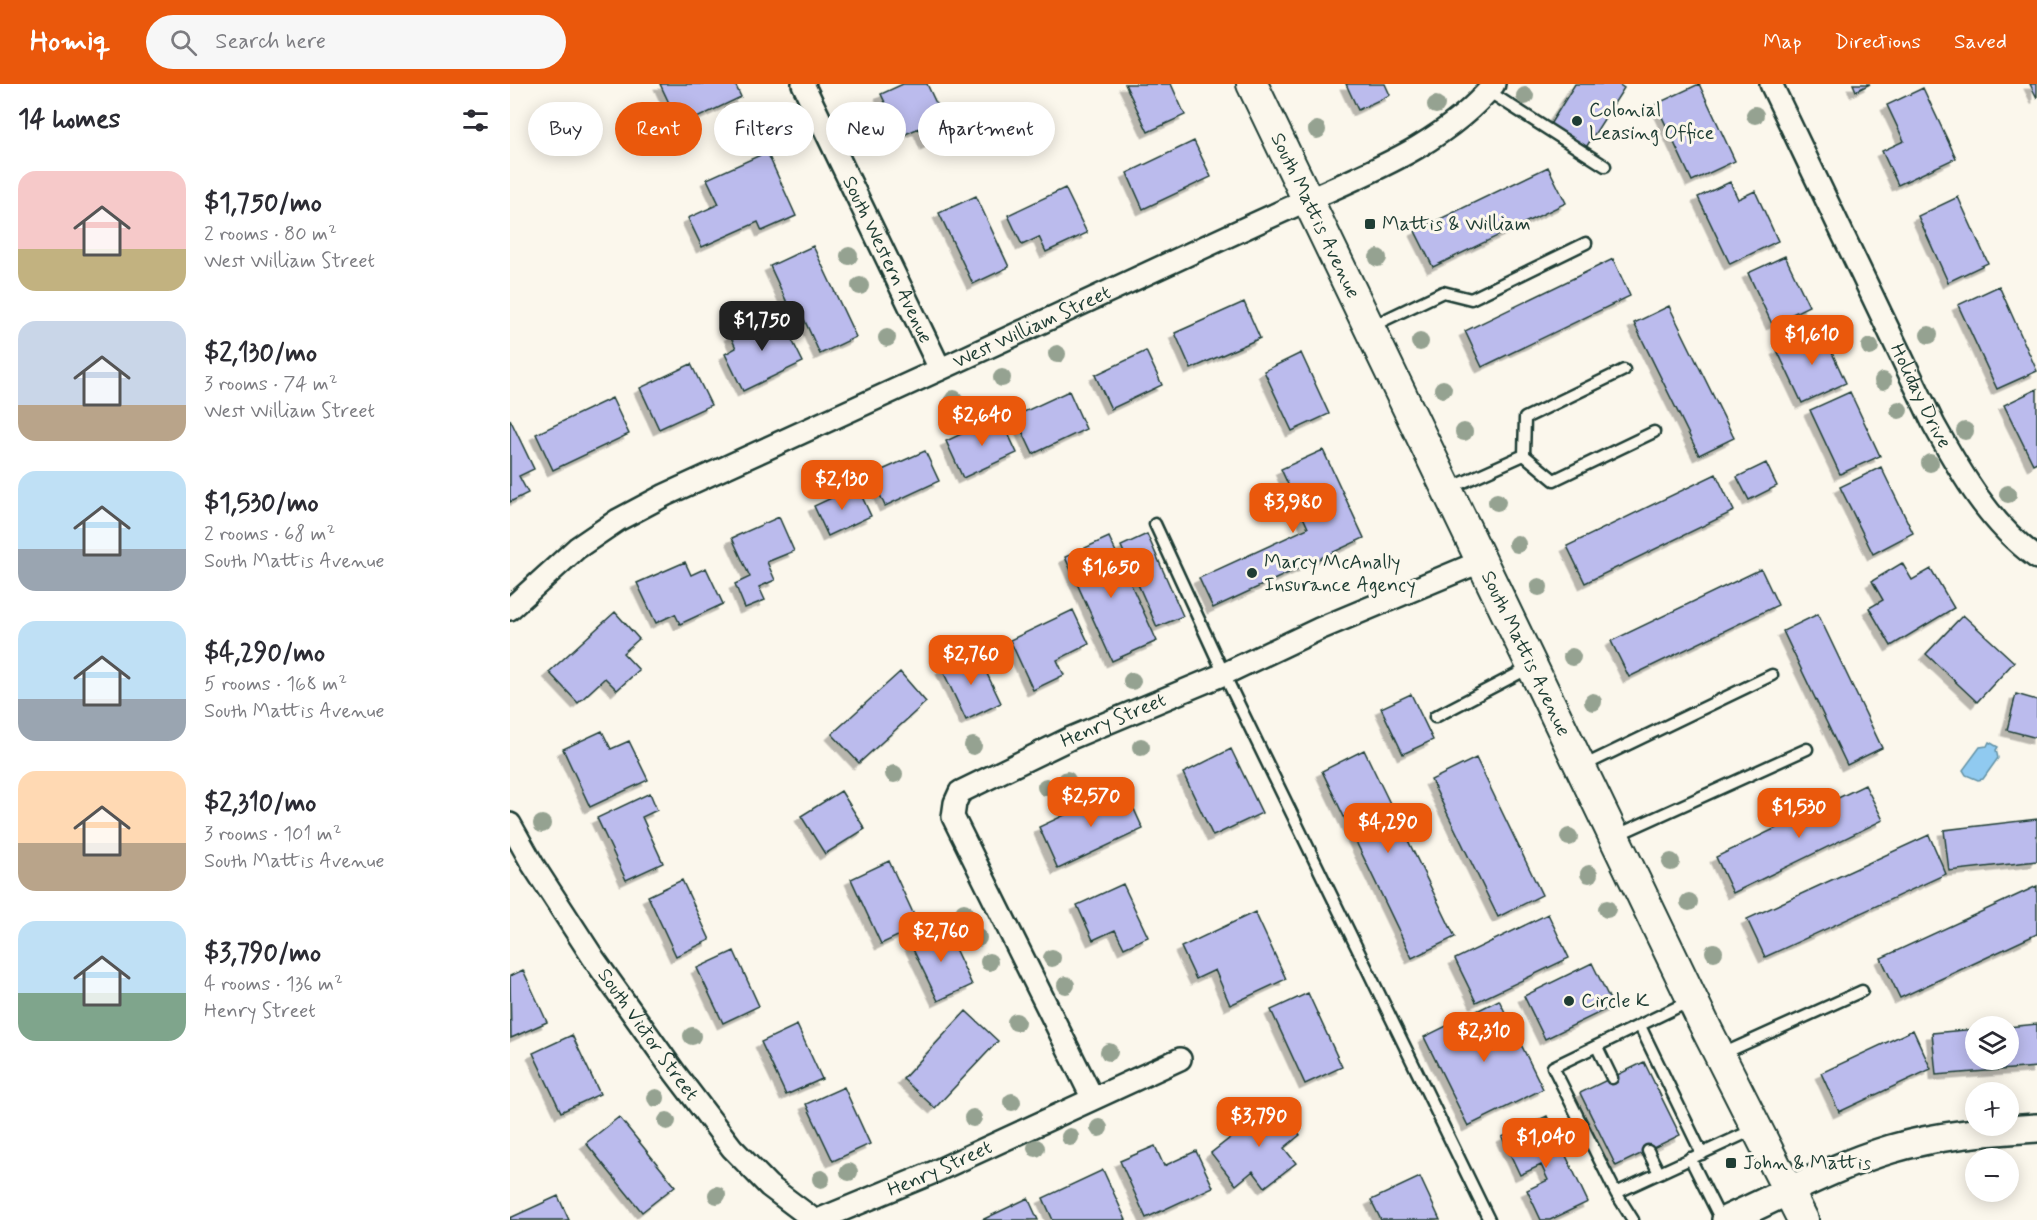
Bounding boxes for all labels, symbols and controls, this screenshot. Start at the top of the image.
search box [146,15,566,69]
text: Homiq [30,24,110,61]
icon: search [167,26,200,59]
text: Search here [215,28,326,56]
text: Map [1763,28,1802,56]
text: Directions [1835,28,1921,56]
text: Saved [1954,28,2007,56]
place label: Colonial Leasing Office [1589,97,1715,147]
chip: Buy [528,102,603,156]
chip: Rent [615,102,702,156]
chip: Filters [714,102,814,156]
chip: New [826,102,906,156]
chip: Apartment [918,102,1055,156]
text: 14 homes [18,103,120,137]
icon: filters [459,104,492,137]
marker: Colonial Leasing Office [1570,114,1584,128]
street label: South Mattis Avenue [1264,128,1367,303]
street label: South Western Avenue [836,171,939,348]
text: $1,750/mo [204,187,322,221]
icon: home [66,195,138,267]
place label: Mattis & William [1382,211,1531,238]
marker: Mattis & William [1363,217,1377,231]
text: 2 rooms · 80 m² [204,221,337,248]
text: West William Street [204,248,375,275]
street label: West William Street [949,279,1115,375]
pin: $1,750 [713,301,811,352]
text: $1,750 [733,307,791,334]
pin: $1,610 [1763,315,1861,366]
text: $1,610 [1784,321,1840,348]
text: $2,130/mo [204,337,317,371]
street label: Holiday Drive [1884,339,1958,453]
icon: home [66,345,138,417]
text: 3 rooms · 74 m² [204,371,338,398]
pin: $2,640 [933,396,1031,447]
text: West William Street [204,398,375,425]
text: $2,640 [952,402,1012,429]
pin: $2,130 [793,460,891,511]
text: $2,130 [815,466,869,493]
pin: $3,980 [1244,483,1342,534]
text: $1,530/mo [204,487,319,521]
text: $3,980 [1263,489,1323,516]
icon: home [66,495,138,567]
text: 2 rooms · 68 m² [204,521,335,548]
text: South Mattis Avenue [204,548,385,575]
pin: $1,650 [1062,548,1160,599]
place label: Marcy McAnally Insurance Agency [1264,549,1416,599]
text: $1,650 [1082,554,1140,581]
marker: Marcy McAnally Insurance Agency [1245,566,1259,580]
street label: South Mattis Avenue [1475,566,1577,741]
pin: $2,760 [922,635,1020,686]
text: $4,290/mo [204,637,325,671]
text: $2,760 [943,641,999,668]
icon: home [66,645,138,717]
text: 5 rooms · 168 m² [204,671,347,698]
street label: Henry Street [1056,686,1170,755]
text: South Mattis Avenue [204,698,385,725]
pin: $2,570 [1042,777,1140,828]
text: $2,570 [1062,783,1120,810]
text: $2,310/mo [204,787,316,821]
pin: $1,530 [1750,788,1848,839]
text: $1,530 [1771,794,1827,821]
icon: home [66,795,138,867]
pin: $4,290 [1339,803,1437,854]
text: $4,290 [1358,809,1418,836]
text: 3 rooms · 101 m² [204,821,342,848]
text: South Mattis Avenue [204,848,385,875]
pin: $2,760 [892,912,990,963]
text: $2,760 [913,918,969,945]
text: $3,790/mo [204,937,321,971]
icon: home [66,945,138,1017]
street label: South Victor Street [591,963,705,1107]
text: 4 rooms · 136 m² [204,971,343,998]
place label: Circle K [1581,988,1650,1015]
marker: Circle K [1562,994,1576,1008]
text: Henry Street [204,998,316,1025]
pin: $2,310 [1435,1012,1533,1063]
map controls [1965,1016,2019,1202]
button: layers [1965,1016,2019,1070]
text: $2,310 [1457,1018,1511,1045]
button: + [1965,1082,2019,1136]
pin: $3,790 [1210,1097,1308,1148]
text: $3,790 [1231,1103,1287,1130]
pin: $1,040 [1497,1118,1595,1169]
text: $1,040 [1516,1124,1576,1151]
street label: Henry Street [883,1134,996,1203]
button: − [1965,1148,2019,1202]
place label: John & Mattis [1743,1150,1871,1177]
marker: John & Mattis [1724,1156,1738,1170]

